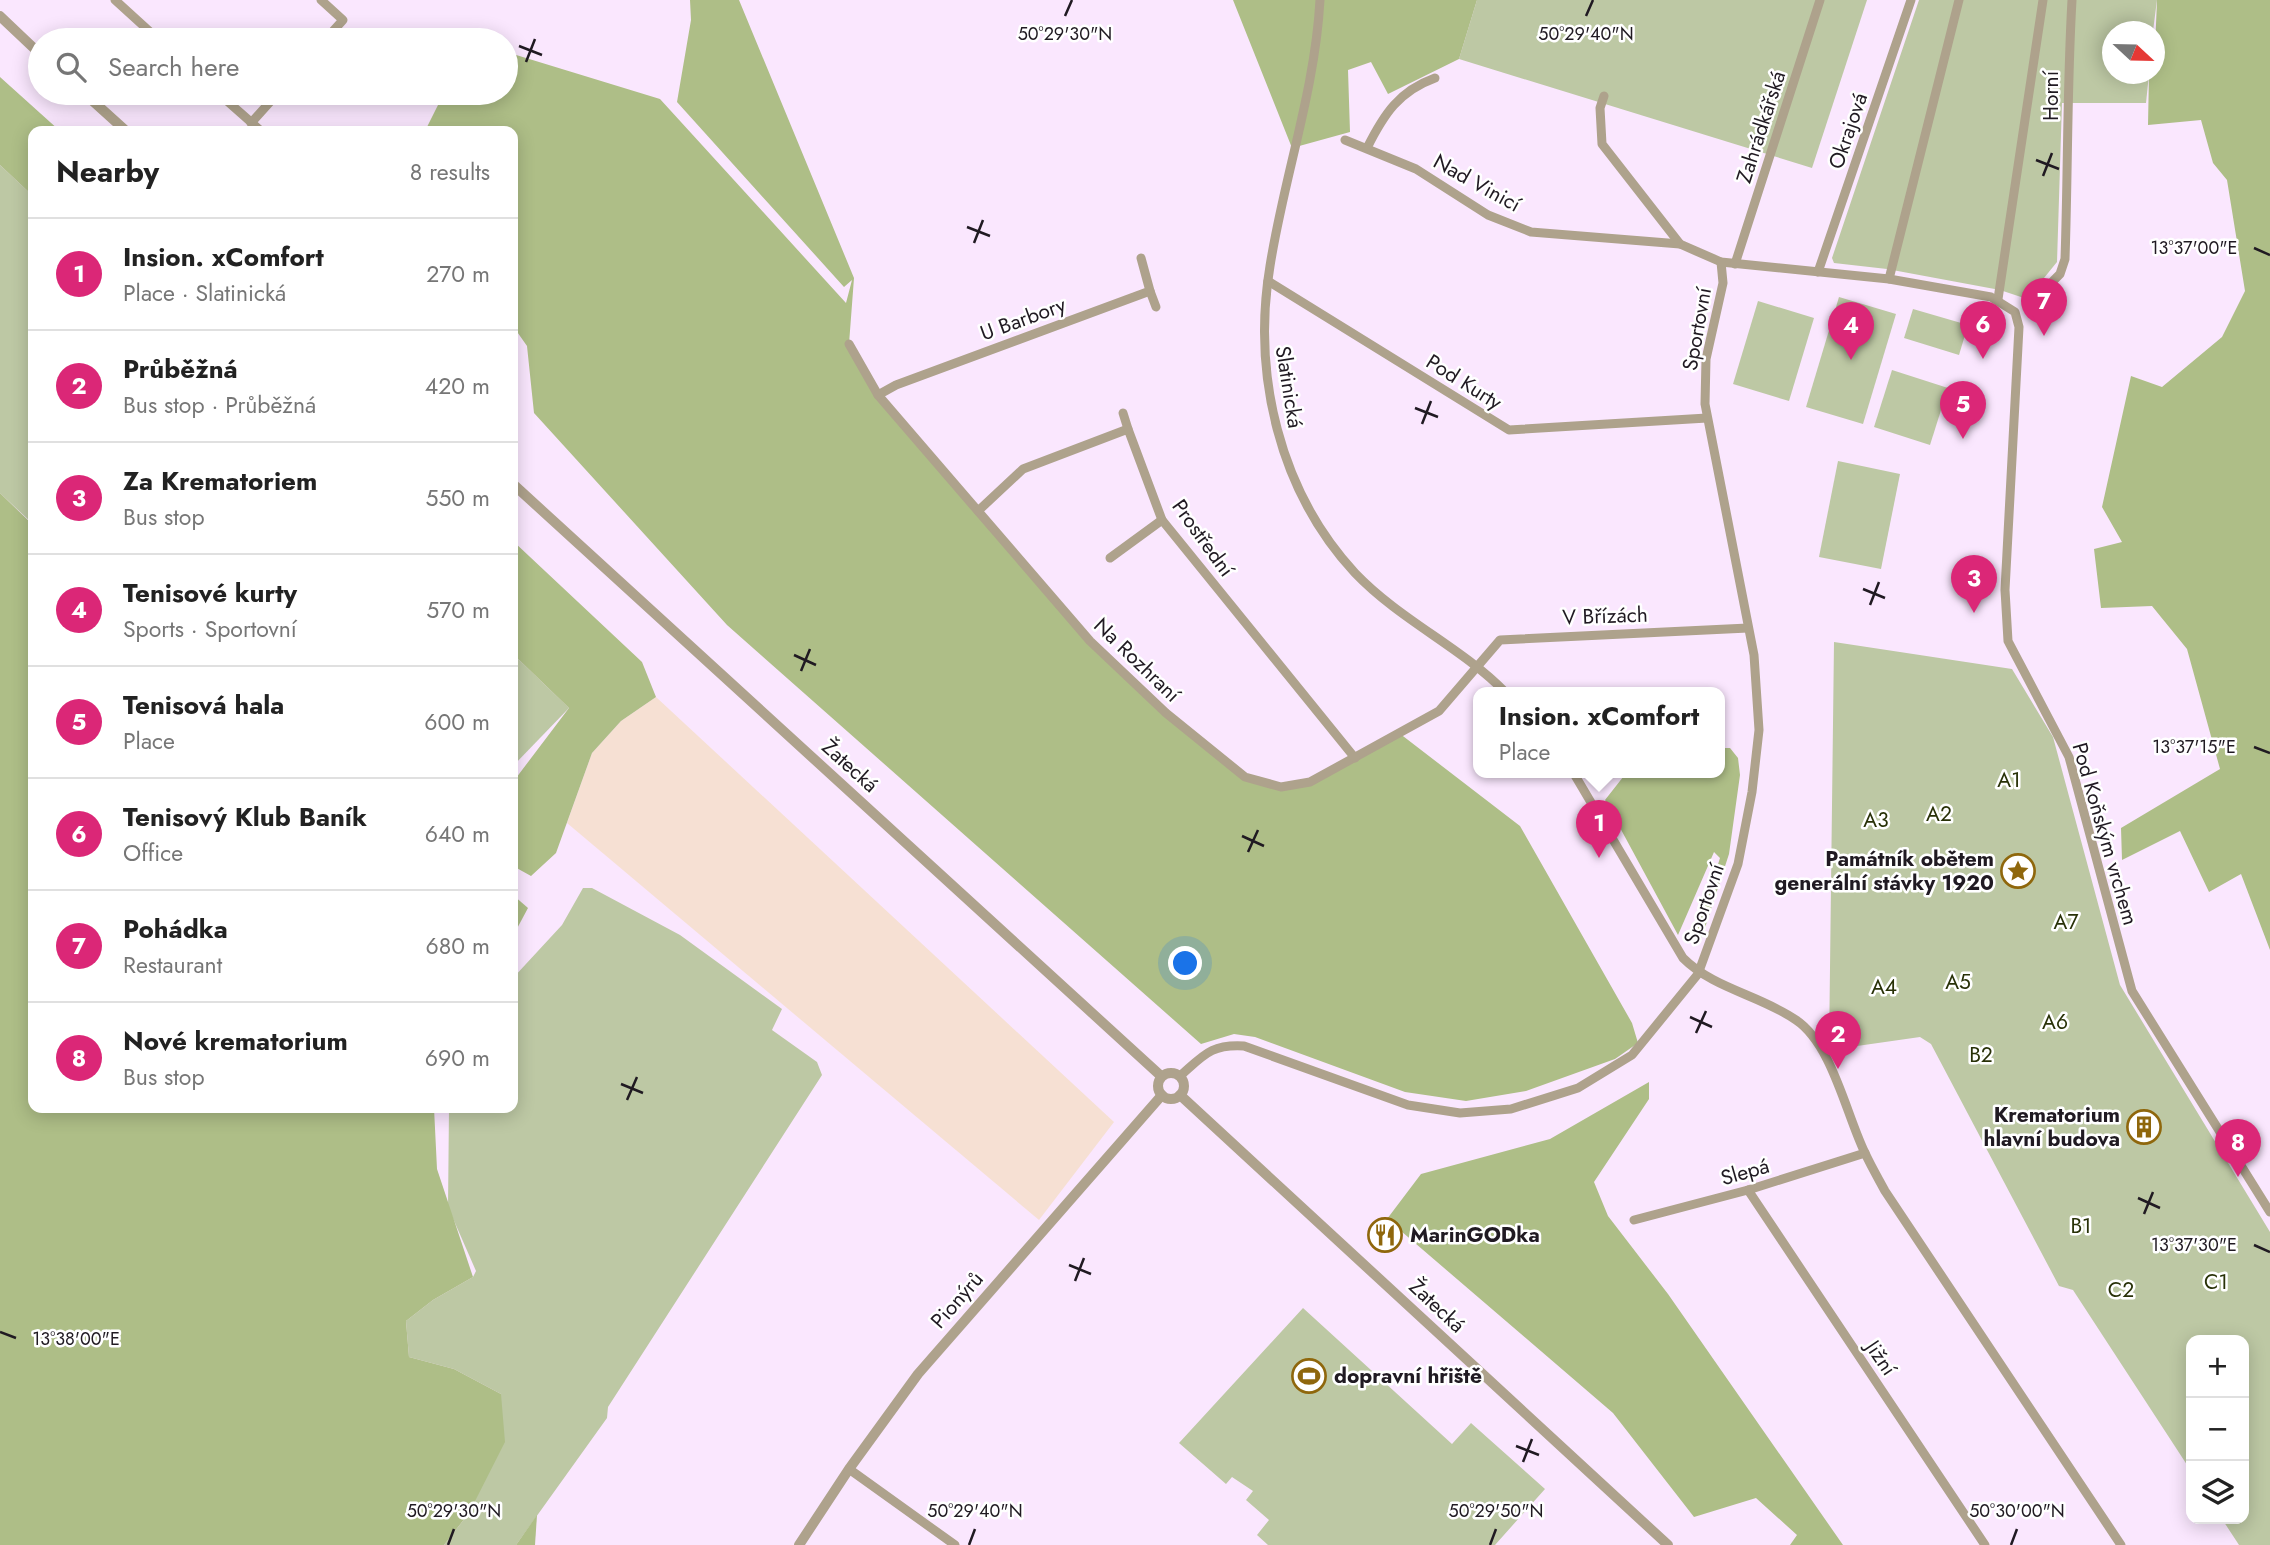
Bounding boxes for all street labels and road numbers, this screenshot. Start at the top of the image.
street label: Zahrádkářská [1729,67,1793,187]
street label: Horní [2036,69,2066,121]
street label: Okrajová [1821,89,1875,173]
street label: Nad Vinicí [1428,147,1528,220]
street label: Sportovní [1675,283,1719,373]
street label: U Barbory [976,289,1071,348]
street label: Slatinická [1268,344,1310,430]
street label: Pod Kurty [1420,347,1508,417]
street label: Prostřední [1165,493,1242,584]
street label: V Břízách [1562,600,1648,632]
street label: Na Rozhraní [1087,611,1188,710]
street label: Žatecká [815,732,885,800]
street label: Pod Koňským vrchem [2065,739,2145,929]
street label: Sportovní [1676,858,1732,949]
street label: Slepá [1717,1151,1773,1193]
street label: Pionýrů [924,1265,990,1335]
street label: Žatecká [1402,1272,1472,1340]
street label: Jižní [1857,1332,1905,1383]

